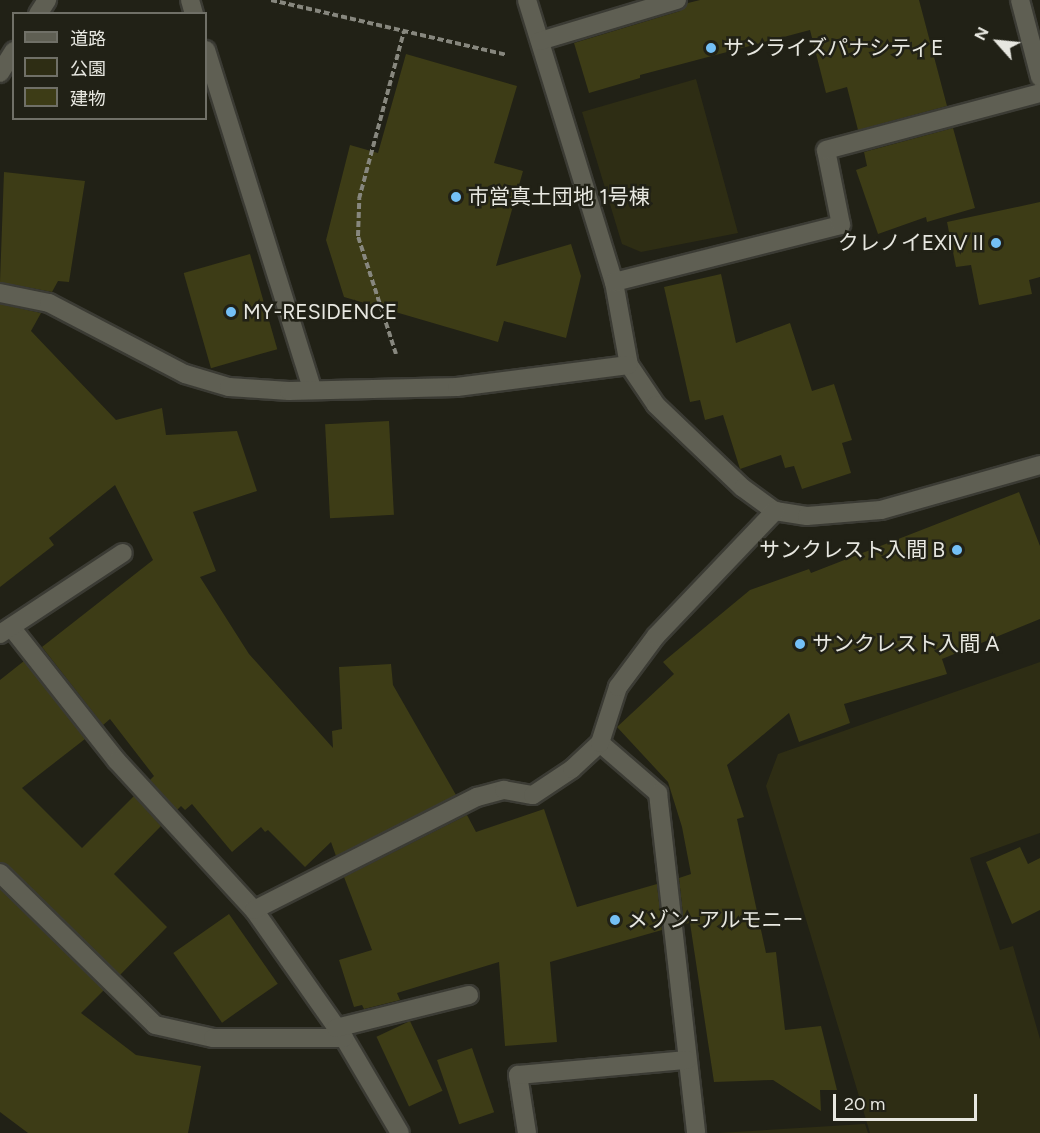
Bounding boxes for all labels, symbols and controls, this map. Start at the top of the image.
legend [12,12,207,120]
north arrow [968,12,1028,72]
text: N [970,24,993,43]
text: 道路 [70,28,106,50]
place label: サンライズパナシティE [723,35,945,61]
marker: サンライズパナシティE [704,41,718,55]
text: 公園 [70,58,106,80]
text: 建物 [70,88,106,110]
place label: 市営真土団地 1号棟 [468,184,650,210]
marker: 市営真土団地 1号棟 [449,190,463,204]
place label: クレノイEXIV II [838,230,984,256]
marker: クレノイEXIV II [989,236,1003,250]
place label: MY-RESIDENCE [243,299,397,325]
marker: MY-RESIDENCE [224,305,238,319]
place label: サンクレスト入間 B [759,537,945,563]
marker: サンクレスト入間 B [950,543,964,557]
place label: サンクレスト入間 A [812,631,999,657]
marker: サンクレスト入間 A [793,637,807,651]
place label: メゾン-アルモニー [627,907,804,933]
marker: メゾン-アルモニー [608,913,622,927]
scale bar [836,1082,980,1120]
text: 20 m [844,1093,885,1115]

